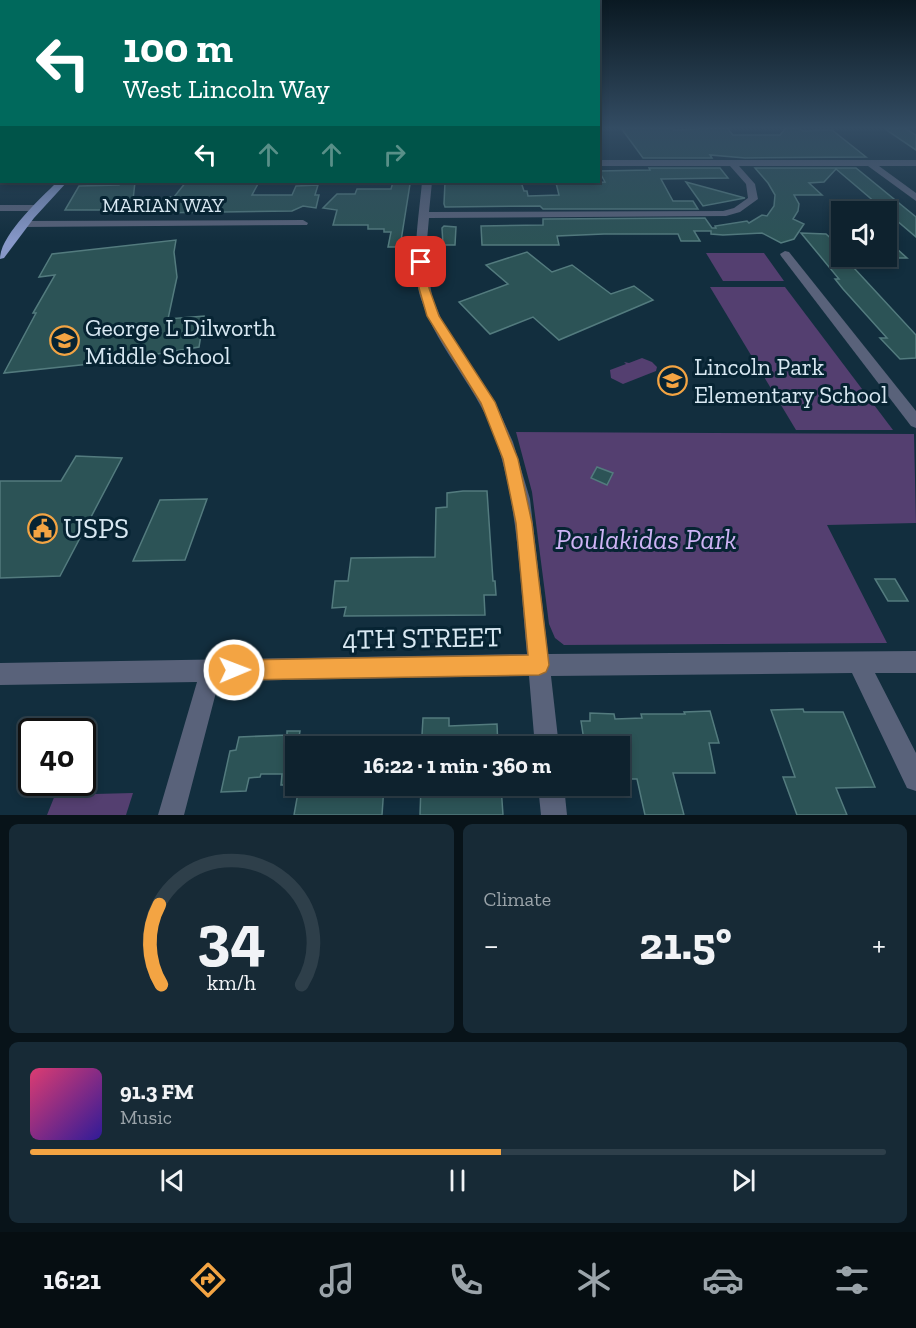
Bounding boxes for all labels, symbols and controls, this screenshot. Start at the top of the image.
text: 100 m [123,22,233,73]
icon: left [24,24,102,102]
text: West Lincoln Way [123,73,330,105]
icon: left [189,138,222,171]
icon: ahead [252,138,285,171]
icon: ahead [315,138,348,171]
icon: right [378,138,411,171]
street label: MARIAN WAY [102,193,225,217]
map controls [831,201,897,267]
button: sound [831,201,897,267]
pin [395,236,446,287]
icon: arrive [404,245,437,278]
place label: George L Dilworth Middle School [85,313,276,370]
school or university icon: George L Dilworth Middle School [48,325,80,357]
place label: Lincoln Park Elementary School [694,352,888,409]
school or university icon: Lincoln Park Elementary School [657,364,689,396]
public building icon: USPS [26,512,58,544]
place label: USPS [63,512,129,545]
park label: Poulakidas Park [555,523,737,556]
street label: 4TH STREET [342,620,502,656]
position arrow [202,638,266,702]
speed limit sign: 40 [18,718,96,796]
text: 16:22 · 1 min · 360 m [364,752,551,779]
text: Climate [484,887,551,911]
text: 34 [197,900,266,975]
text: 21.5° [639,917,732,971]
text: − [484,925,499,964]
text: + [872,925,886,964]
text: km/h [207,971,256,996]
text: 91.3 FM [120,1078,194,1105]
text: Music [120,1105,172,1129]
icon: previous [156,1164,189,1197]
icon: pause [441,1164,474,1197]
icon: next [727,1164,760,1197]
icon: directions [187,1259,229,1301]
icon: music [316,1259,358,1301]
icon: phone [445,1259,487,1301]
icon: climate [573,1259,615,1301]
icon: car [702,1259,744,1301]
icon: filters [831,1259,873,1301]
text: 16:21 [43,1264,101,1296]

